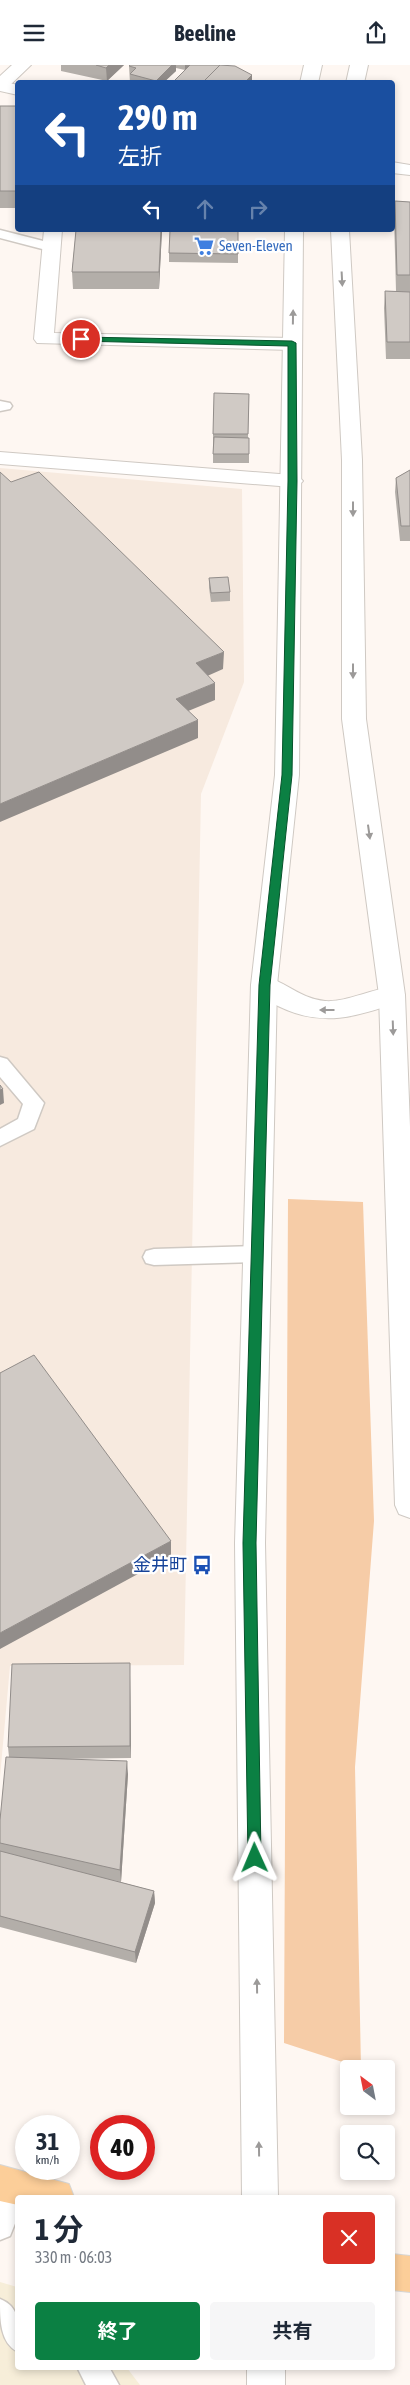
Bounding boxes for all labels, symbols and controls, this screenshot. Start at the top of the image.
icon: menu [20,19,48,47]
icon: share [362,19,390,47]
text: Beeline [174,20,236,46]
text: 290 m [118,97,197,137]
icon: left [35,100,100,165]
text: 左折 [118,143,162,169]
icon: left [138,195,166,223]
icon: ahead [191,195,219,223]
icon: right [244,195,272,223]
supermarket icon: Seven-Eleven [193,235,215,257]
place label: Seven-Eleven [219,237,293,254]
one-way arrow [339,271,347,287]
one-way arrow [289,309,297,325]
pin [60,318,102,360]
icon: arrive [67,325,95,353]
one-way arrow [349,501,357,517]
one-way arrow [349,663,357,679]
one-way arrow [365,825,373,841]
one-way arrow [319,1006,335,1014]
one-way arrow [389,1021,397,1037]
place label: 金井町 [133,1554,187,1575]
bus stop icon: 金井町 [191,1554,213,1576]
position arrow [228,1831,280,1883]
one-way arrow [253,1978,261,1994]
north arrow [340,2060,395,2115]
map controls [340,2060,395,2180]
speed limit sign: 40 [90,2115,155,2180]
button: search [340,2125,395,2180]
text: 31 [36,2127,59,2155]
one-way arrow [255,2141,263,2157]
text: km/h [36,2153,59,2167]
text: 1 分 [35,2212,83,2246]
button: close [323,2212,375,2264]
text: 330 m · 06:03 [35,2248,112,2266]
button: 終了 [35,2302,200,2360]
button: 共有 [210,2302,375,2360]

